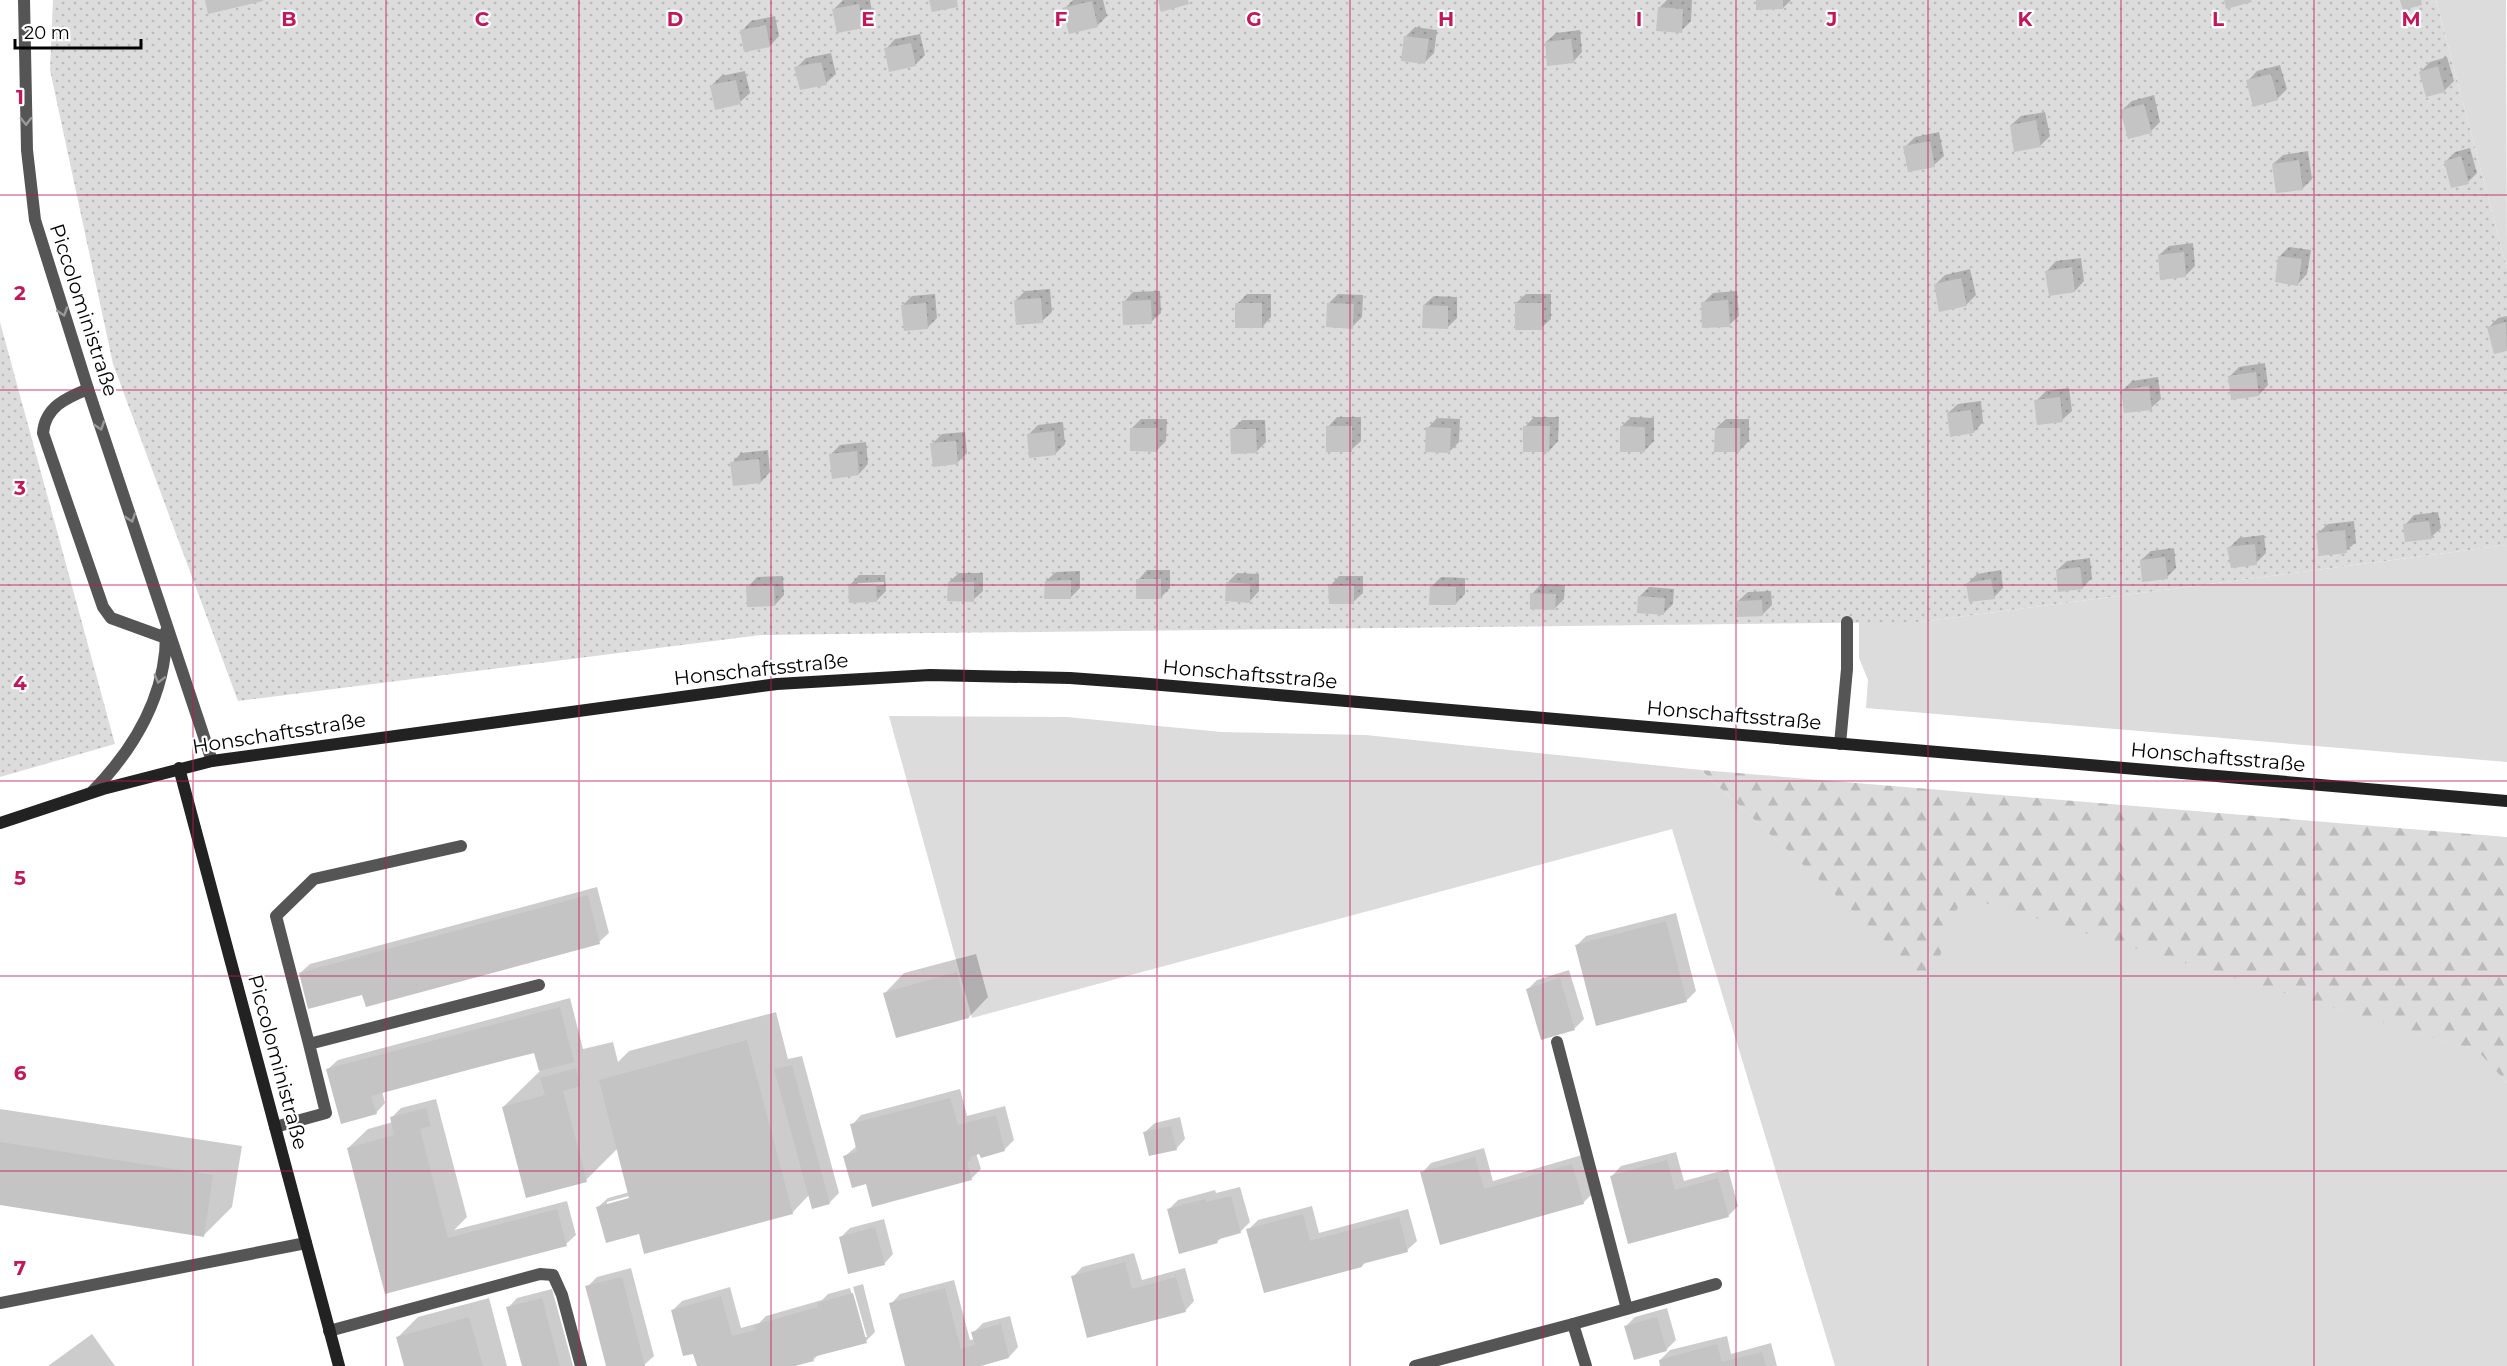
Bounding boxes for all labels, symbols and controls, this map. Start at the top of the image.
text: B [281,7,297,31]
text: C [475,7,490,31]
text: D [667,7,683,31]
text: E [861,7,875,31]
text: F [1055,7,1068,31]
text: G [1246,7,1262,31]
text: H [1438,7,1454,31]
text: I [1636,7,1642,31]
text: J [1826,7,1837,31]
text: K [2018,7,2034,31]
text: L [2212,7,2224,31]
text: M [2401,7,2421,31]
scale bar [15,12,141,50]
text: 20 m [24,22,70,44]
text: 1 [16,85,24,109]
one-way arrow [20,117,32,126]
street label: Piccoloministraße [45,221,123,399]
text: 2 [14,281,26,305]
one-way arrow [56,306,68,317]
one-way arrow [93,420,106,431]
text: 3 [13,476,26,500]
one-way arrow [124,512,137,523]
street label: Honschaftsstraße [672,648,850,690]
street label: Honschaftsstraße [1162,654,1338,694]
text: 4 [13,671,27,695]
one-way arrow [154,674,167,684]
street label: Honschaftsstraße [1646,695,1822,735]
street label: Honschaftsstraße [190,707,368,759]
street label: Honschaftsstraße [2130,737,2306,777]
text: 5 [14,866,26,890]
street label: Piccoloministraße [243,972,313,1152]
text: 6 [14,1061,27,1085]
text: 7 [14,1256,26,1280]

